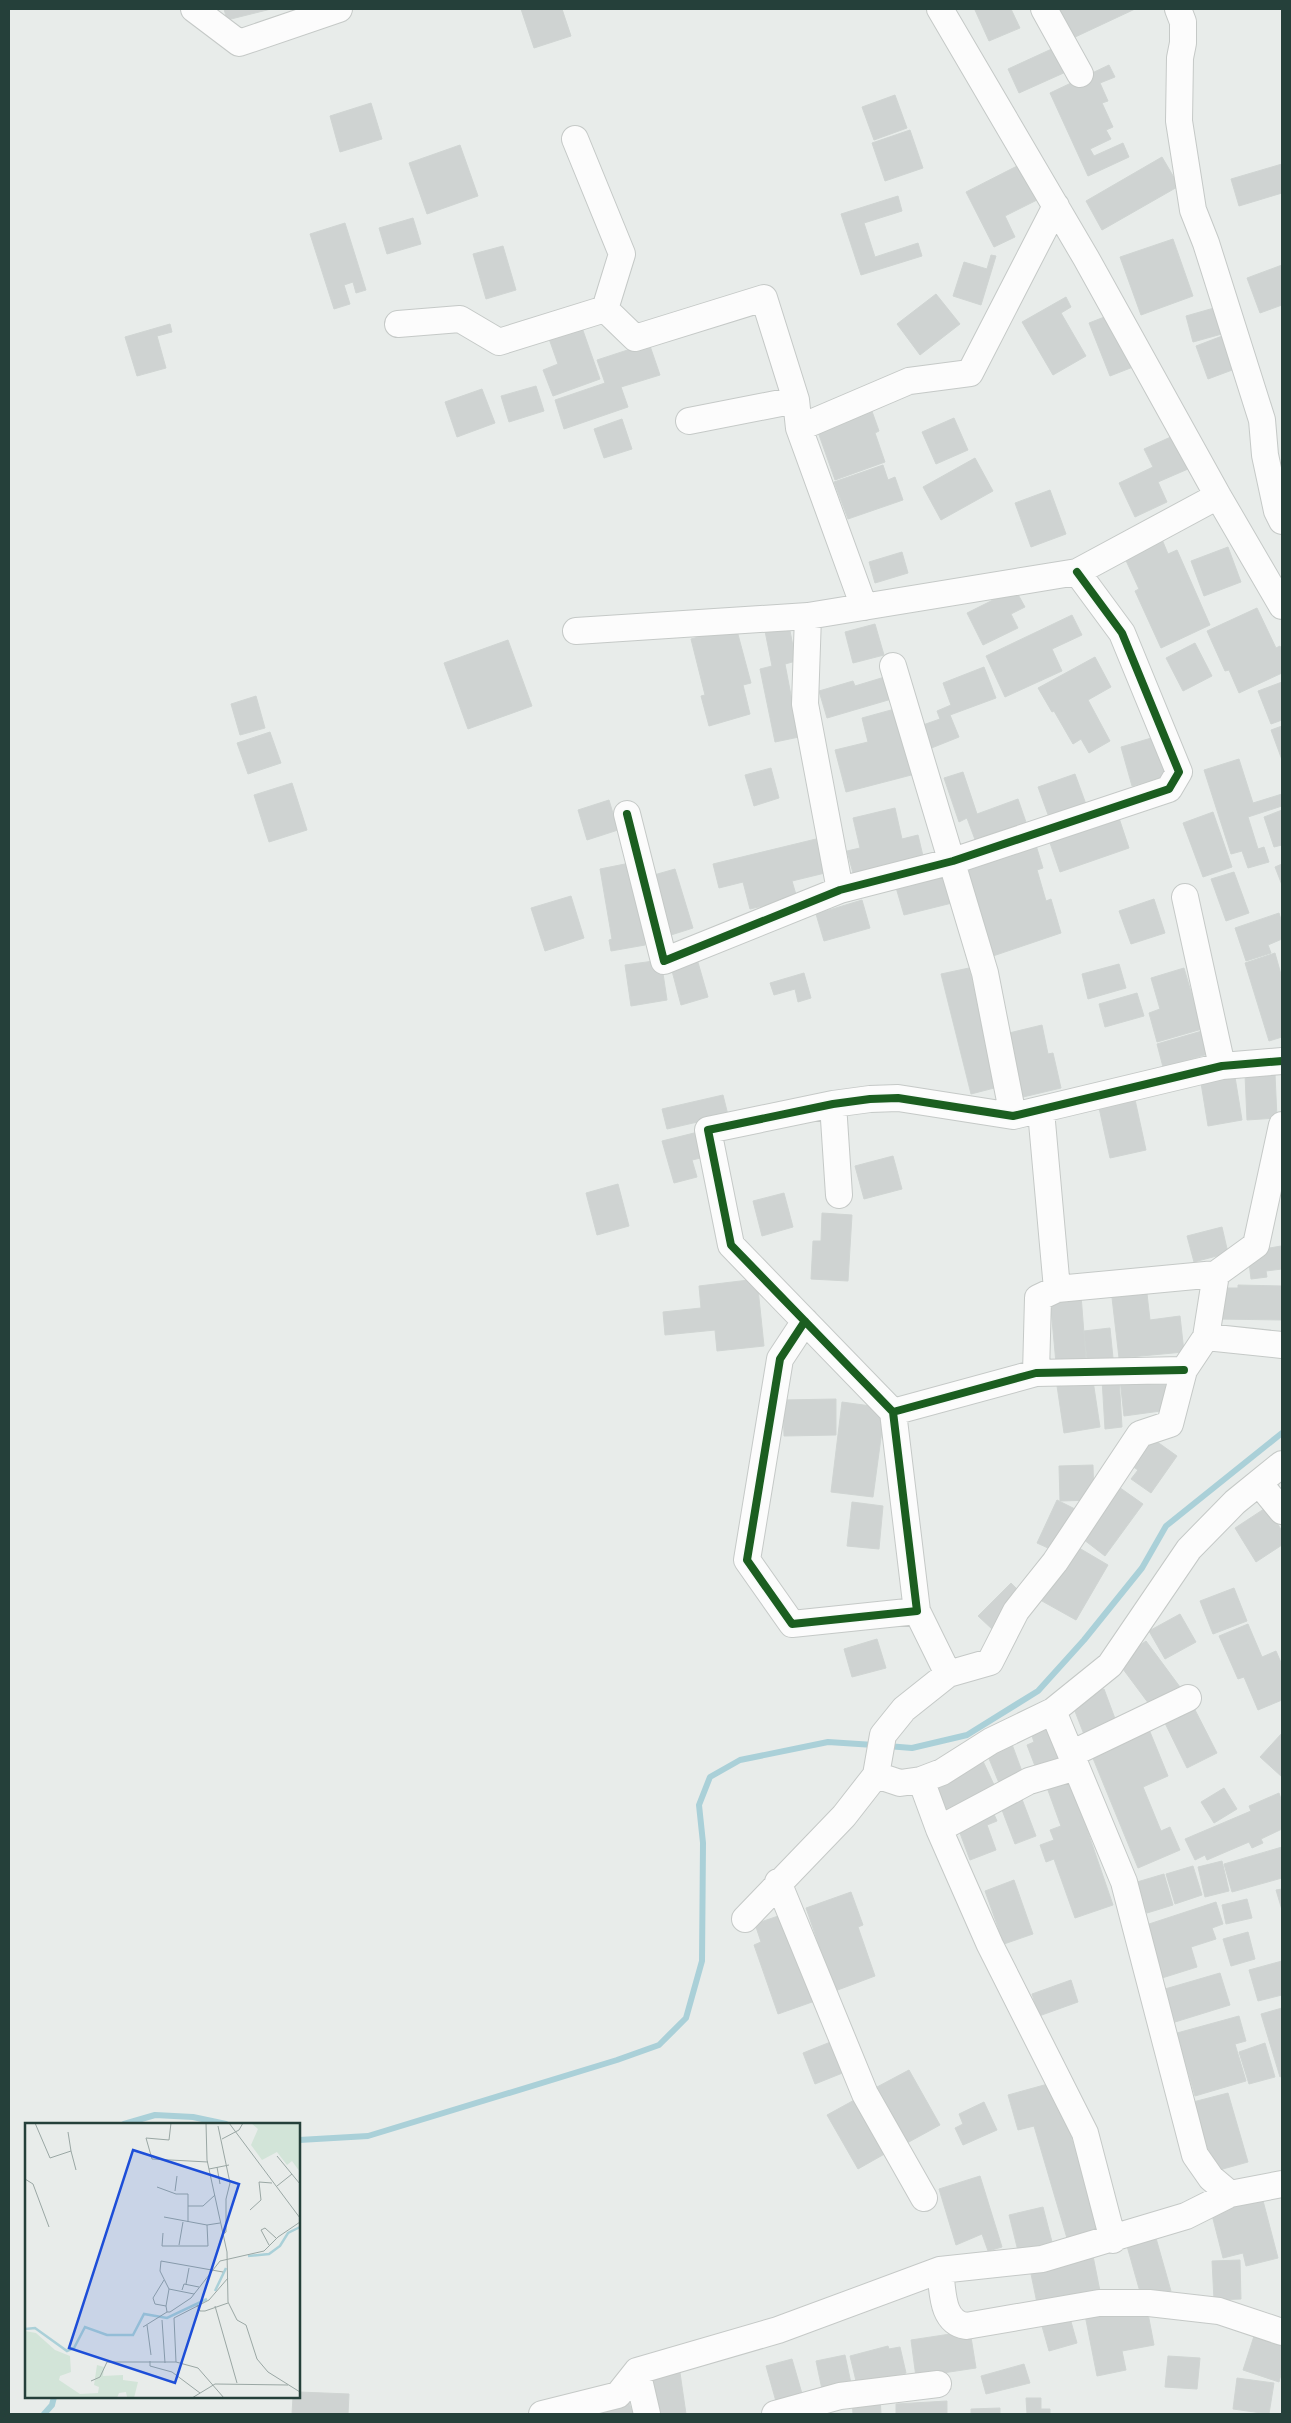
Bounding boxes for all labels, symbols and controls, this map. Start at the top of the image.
inset map [25,2123,300,2398]

